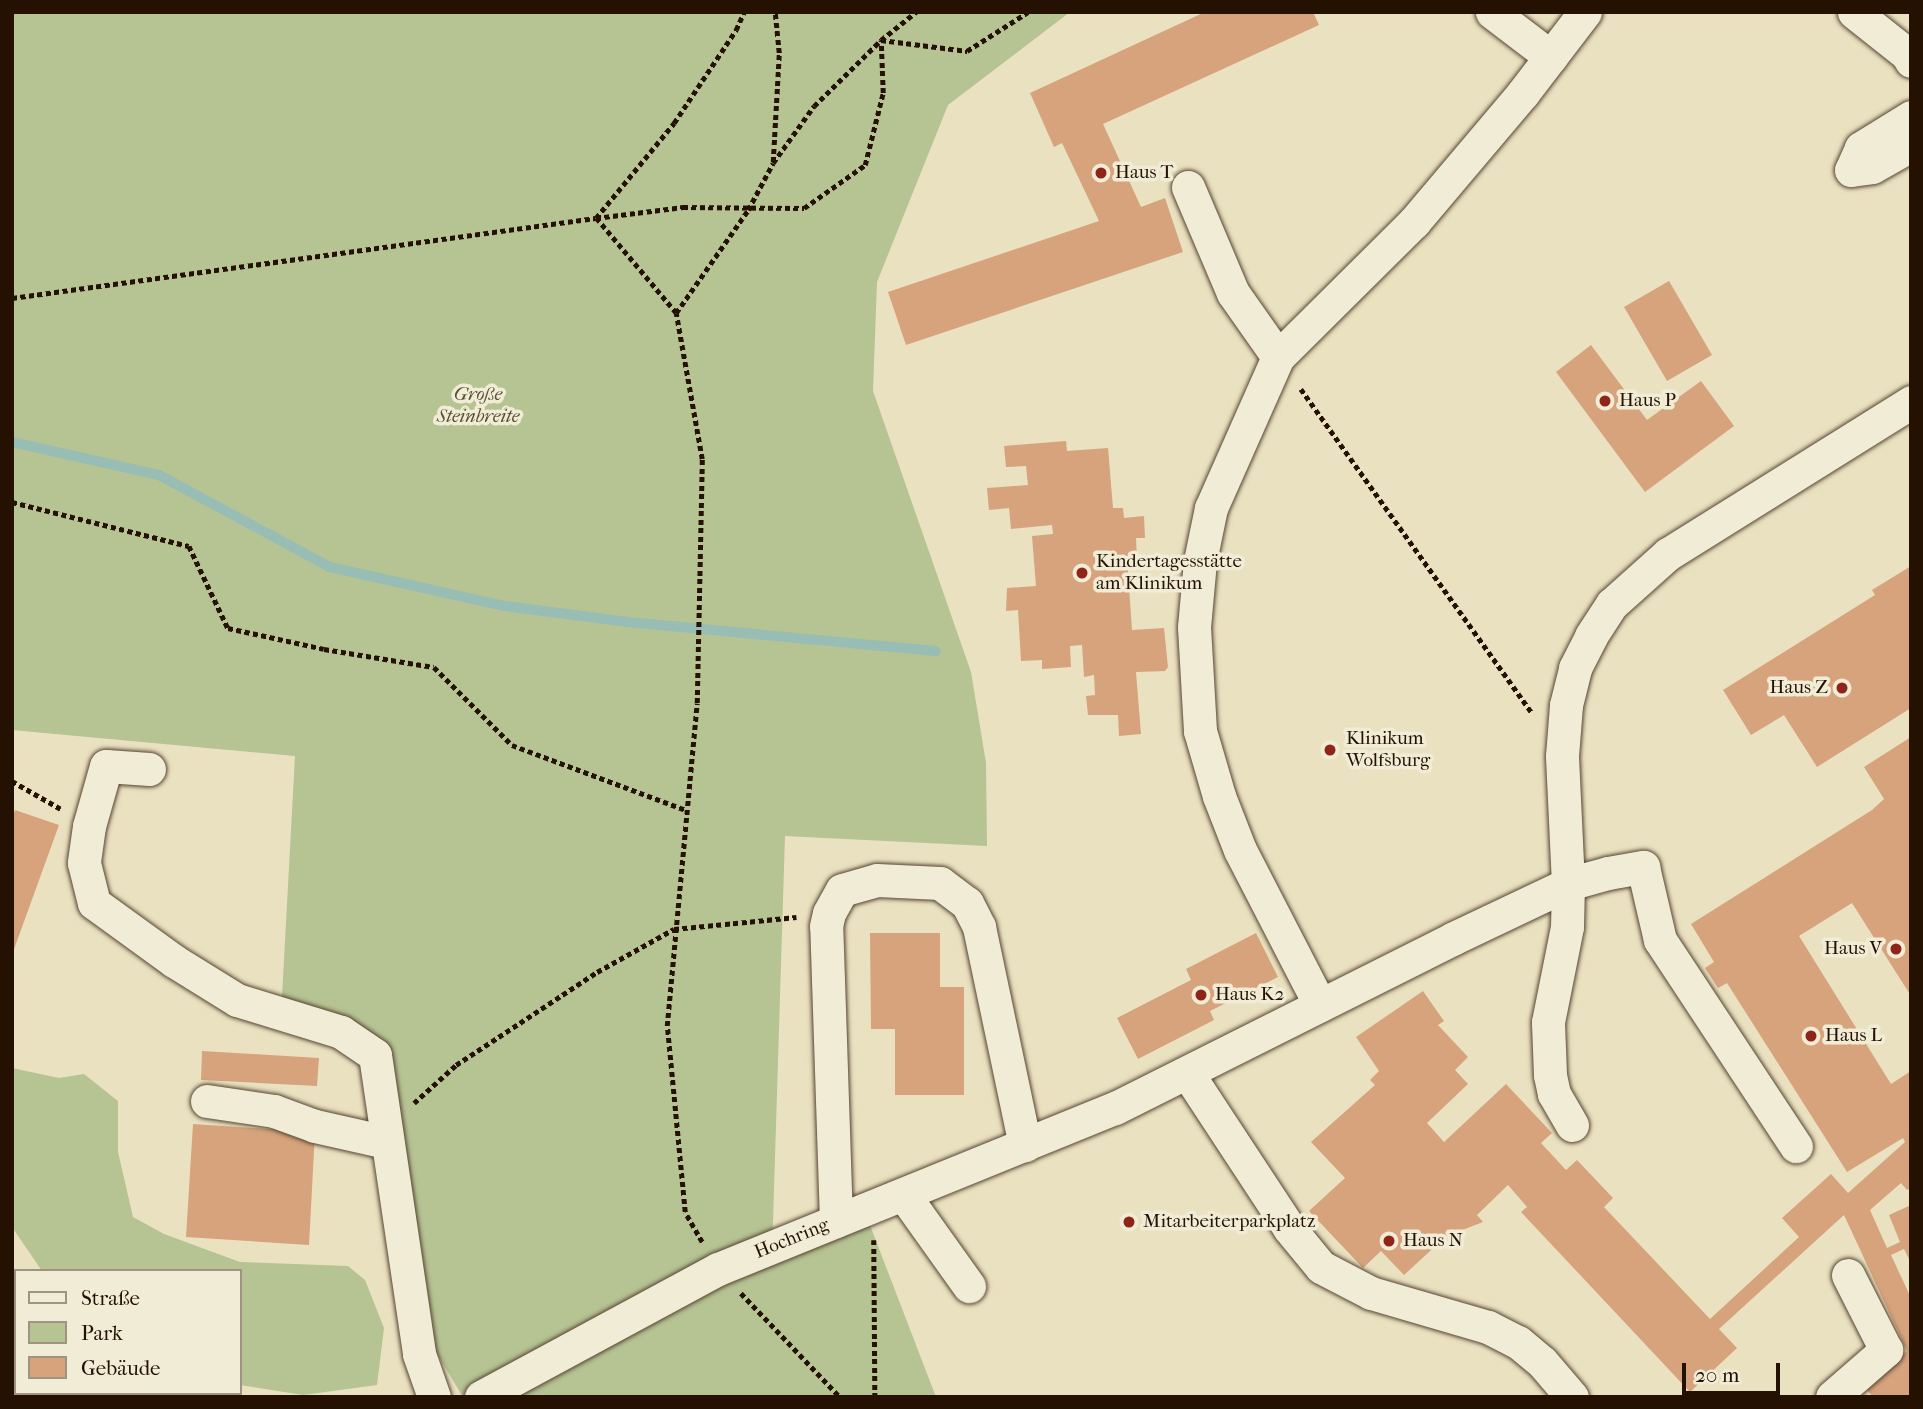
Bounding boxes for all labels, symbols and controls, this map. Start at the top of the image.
place label: Haus T [1115,162,1173,184]
marker: Haus T [1093,165,1109,181]
park label: Große Steinbreite [437,384,519,428]
place label: Haus P [1619,390,1676,412]
marker: Haus P [1597,393,1613,409]
place label: Kindertagesstätte am Klinikum [1096,551,1242,595]
marker: Kindertagesstätte am Klinikum [1074,565,1090,581]
place label: Haus Z [1770,677,1828,699]
marker: Haus Z [1834,680,1850,696]
place label: Klinikum Wolfsburg [1346,728,1430,772]
marker: Klinikum Wolfsburg [1320,740,1340,760]
place label: Haus V [1824,938,1882,960]
marker: Haus V [1888,941,1904,957]
place label: Haus K2 [1215,984,1284,1006]
marker: Haus K2 [1193,987,1209,1003]
place label: Haus L [1825,1025,1882,1047]
marker: Haus L [1803,1028,1819,1044]
place label: Mitarbeiterparkplatz [1143,1211,1315,1233]
street label: Hochring [751,1214,833,1264]
marker: Mitarbeiterparkplatz [1121,1214,1137,1230]
place label: Haus N [1403,1230,1463,1252]
marker: Haus N [1381,1233,1397,1249]
legend [14,1269,242,1395]
text: Straße [81,1286,140,1310]
text: Park [81,1321,123,1345]
scale bar [1685,1350,1783,1394]
text: Gebäude [81,1356,161,1380]
text: 20 m [1695,1363,1739,1387]

